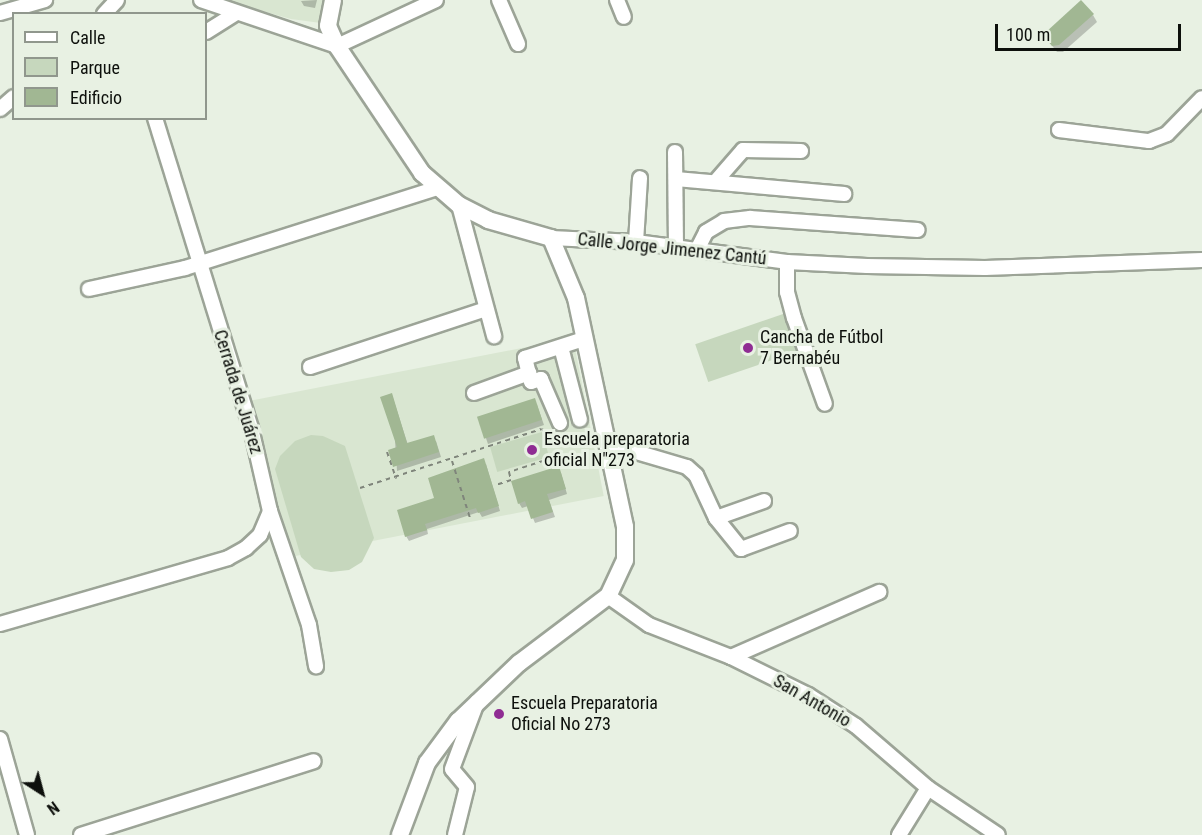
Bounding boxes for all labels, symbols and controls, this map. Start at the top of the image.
legend [12,12,207,120]
scale bar [998,12,1184,50]
text: 100 m [1006,24,1050,45]
text: Calle [70,27,106,48]
text: Parque [70,57,120,78]
text: Edificio [70,87,122,108]
street label: Calle Jorge Jimenez Cantú [577,228,767,270]
street label: Cerrada de Juárez [209,327,267,457]
place label: Cancha de Fútbol 7 Bernabéu [760,327,883,370]
marker: Cancha de Fútbol 7 Bernabéu [741,341,755,355]
place label: Escuela preparatoria oficial N"273 [544,429,690,472]
marker: Escuela preparatoria oficial N"273 [525,443,539,457]
street label: San Antonio [769,670,855,732]
place label: Escuela Preparatoria Oficial No 273 [511,693,658,736]
marker: Escuela Preparatoria Oficial No 273 [492,707,506,721]
north arrow [12,763,72,823]
text: N [43,797,62,819]

